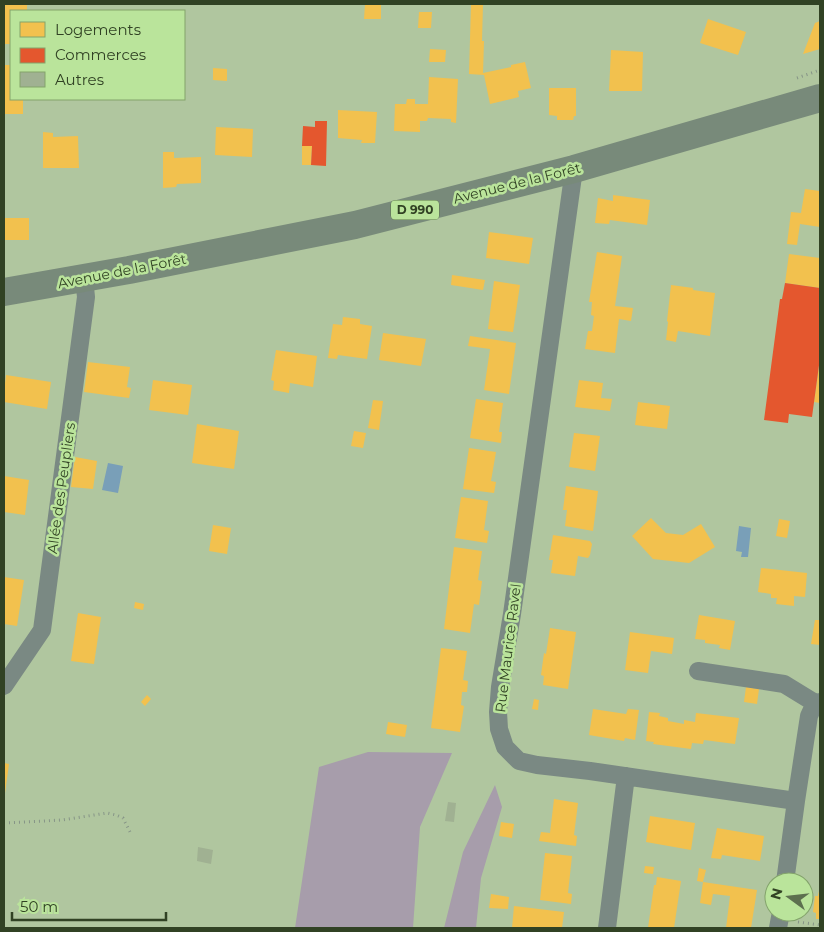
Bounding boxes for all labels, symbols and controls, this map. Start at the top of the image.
legend [10,10,185,100]
text: Logements [55,20,141,39]
text: Commerces [55,45,146,64]
text: Autres [55,70,104,89]
street label: Avenue de la Forêt [451,158,583,208]
road number: D 990 [391,200,439,220]
street label: Avenue de la Forêt [56,250,188,292]
street label: Allée des Peupliers [43,421,79,555]
street label: Rue Maurice Ravel [491,583,525,713]
north arrow [764,872,814,922]
text: N [766,886,787,901]
scale bar [12,890,166,922]
text: 50 m [20,897,58,916]

